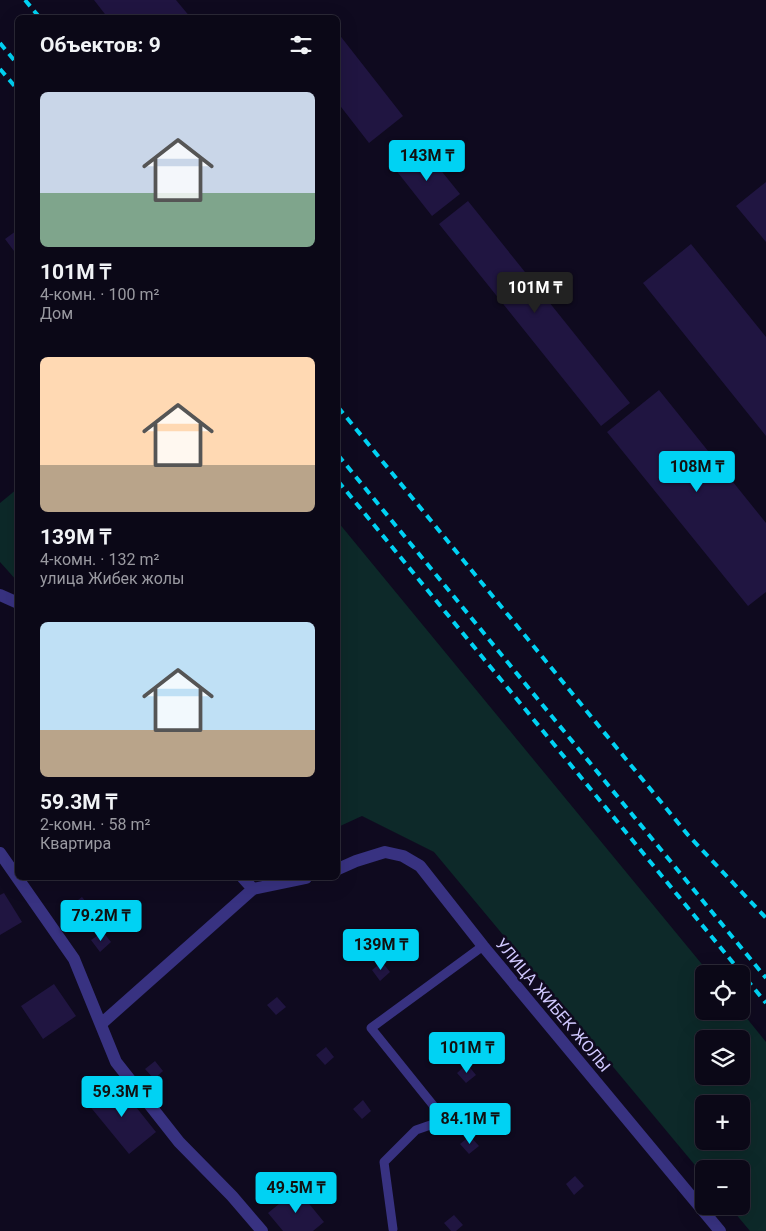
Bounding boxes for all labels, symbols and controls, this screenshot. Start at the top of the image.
icon: filters [287,31,315,59]
text: Объектов: 9 [40,33,161,57]
icon: home [133,125,223,215]
pin: 143M ₸ [386,140,468,182]
text: 143M ₸ [400,146,454,165]
text: 101M ₸ [40,260,111,284]
pin: 101M ₸ [494,272,576,314]
text: 101M ₸ [508,278,562,297]
text: 4-комн. · 100 m² [40,285,159,304]
text: Дом [40,304,73,323]
icon: home [133,390,223,480]
pin: 108M ₸ [656,450,738,493]
text: 108M ₸ [670,457,724,476]
text: 139M ₸ [40,525,111,549]
text: 4-комн. · 132 m² [40,550,159,569]
text: улица Жибек жолы [40,569,184,588]
icon: home [133,655,223,745]
text: 59.3M ₸ [40,790,117,814]
text: 2-комн. · 58 m² [40,815,150,834]
text: Квартира [40,834,111,853]
pin: 79.2M ₸ [55,900,147,942]
text: 79.2M ₸ [72,906,130,925]
pin: 139M ₸ [340,928,422,971]
street label: УЛИЦА ЖИБЕК ЖОЛЫ [492,934,614,1076]
text: 139M ₸ [354,935,408,954]
map controls [695,965,750,1215]
button: locate [695,965,750,1020]
button: layers [695,1030,750,1085]
pin: 101M ₸ [426,1032,508,1074]
text: 101M ₸ [440,1038,494,1057]
pin: 59.3M ₸ [76,1076,168,1118]
text: 59.3M ₸ [93,1082,151,1101]
button: + [695,1095,750,1150]
pin: 84.1M ₸ [424,1102,516,1145]
text: 84.1M ₸ [441,1109,499,1128]
button: − [695,1160,750,1215]
pin: 49.5M ₸ [250,1172,342,1214]
text: 49.5M ₸ [267,1178,325,1197]

